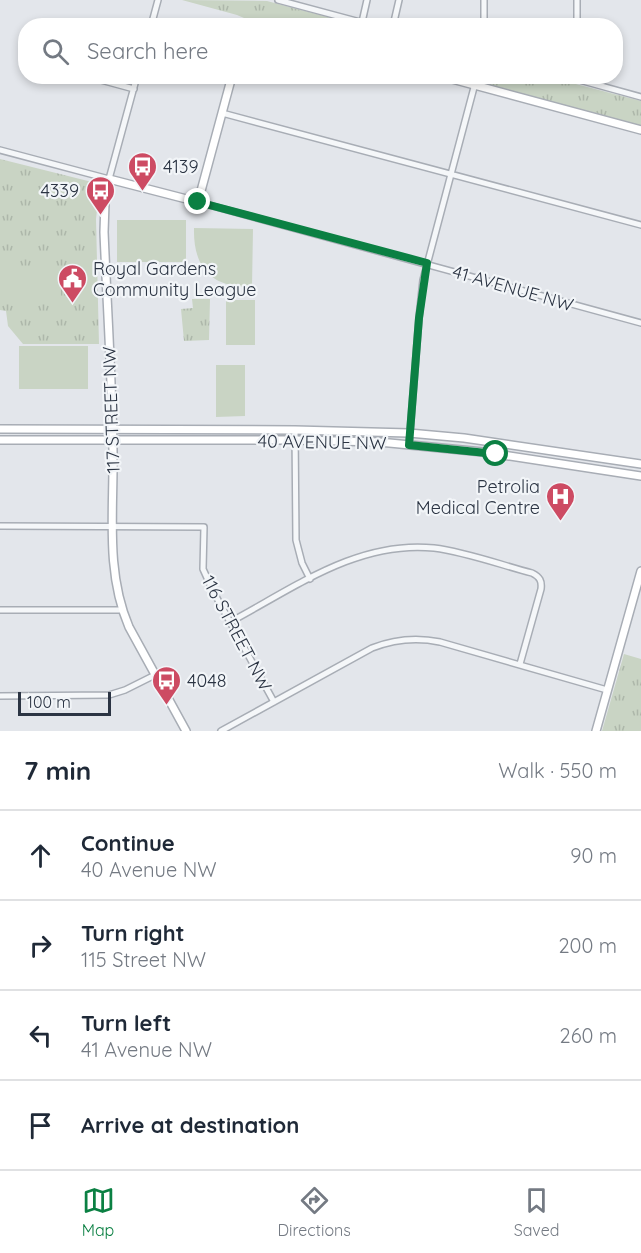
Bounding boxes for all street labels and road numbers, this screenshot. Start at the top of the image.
street label: 41 AVENUE NW [450,260,576,316]
street label: 117 STREET NW [97,346,125,474]
street label: 40 AVENUE NW [257,429,387,455]
street label: 116 STREET NW [197,571,277,695]

